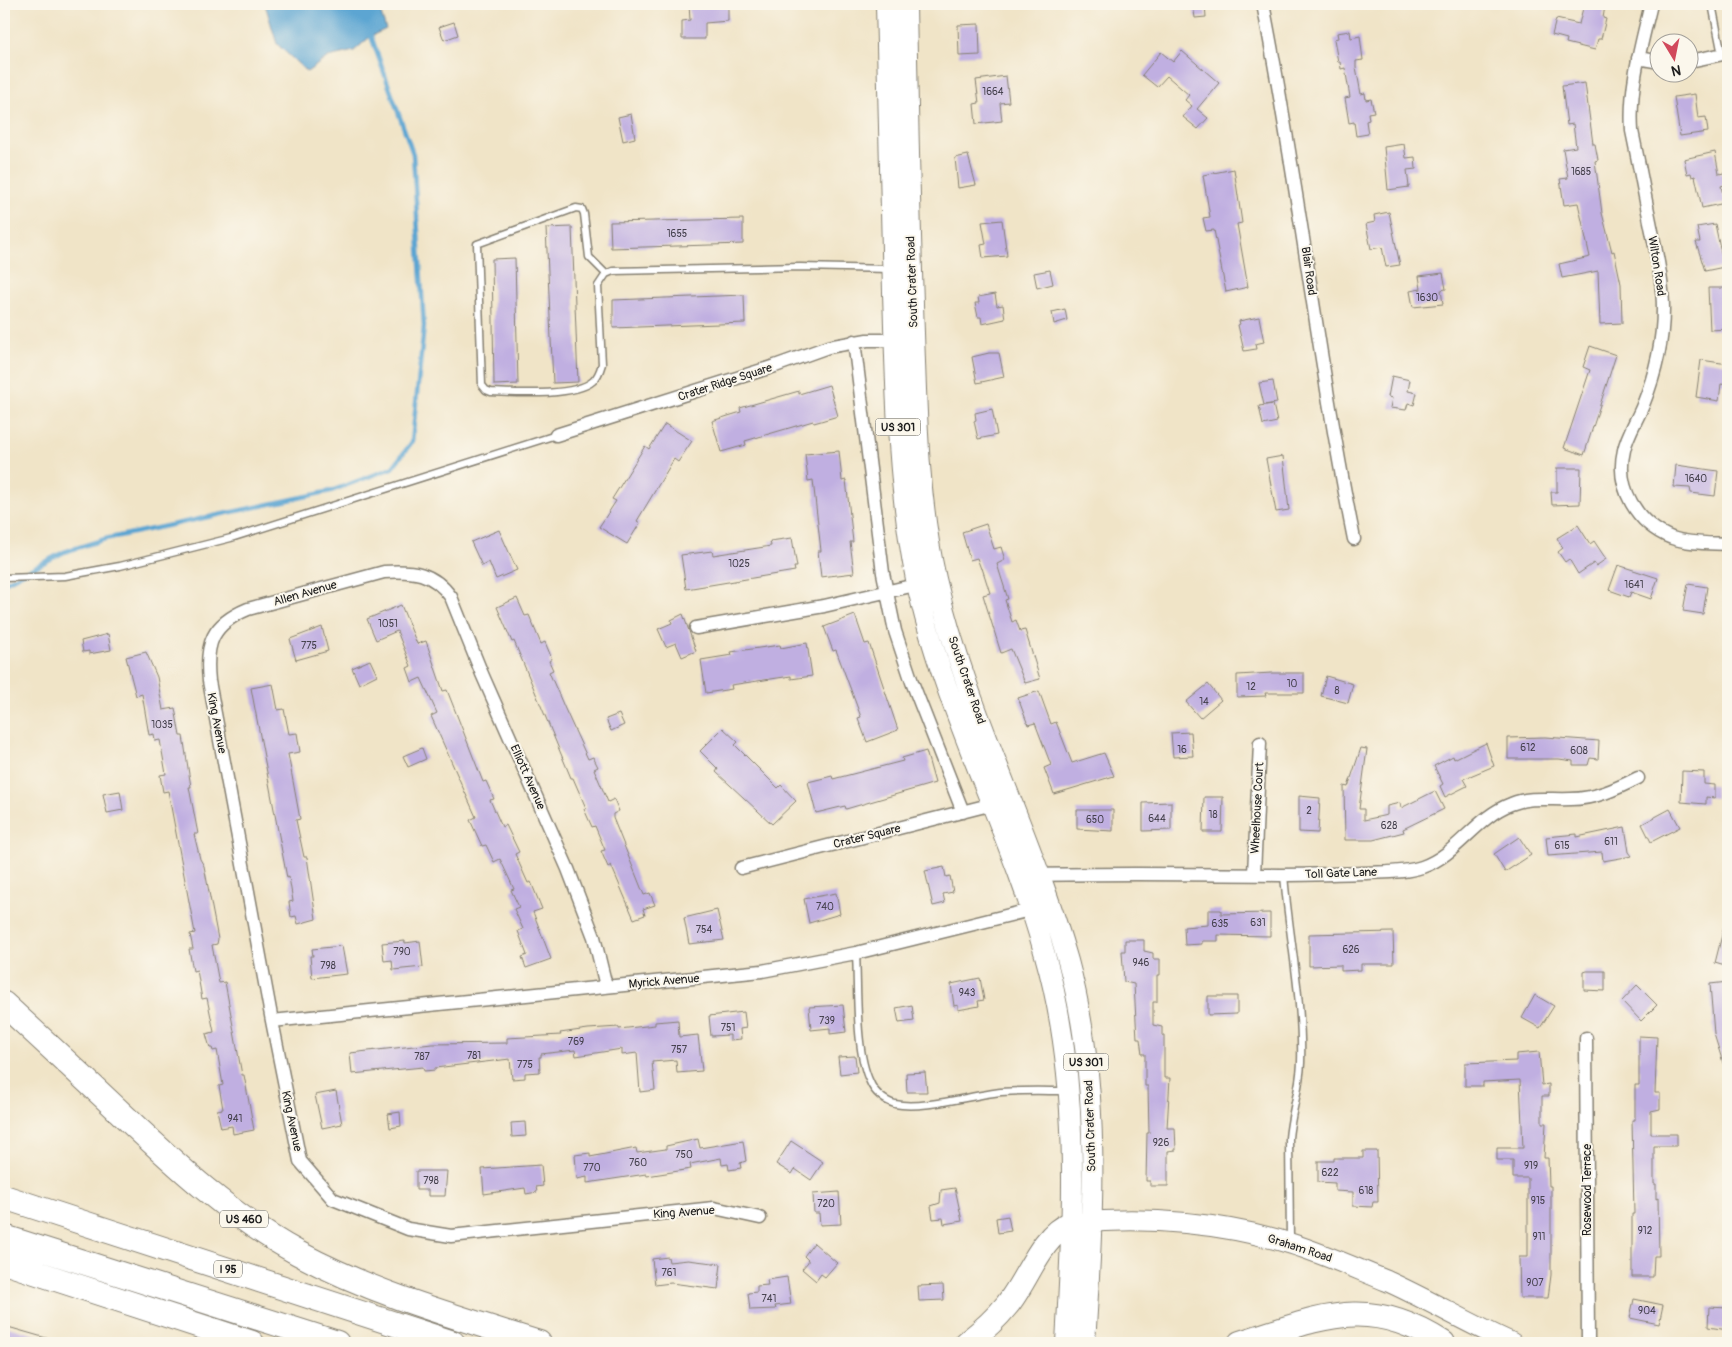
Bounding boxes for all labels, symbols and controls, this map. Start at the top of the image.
north arrow [1650,32,1700,82]
text: N [1670,61,1682,80]
house number: 1664 [982,86,1004,98]
house number: 1685 [1571,166,1591,178]
house number: 1655 [667,228,687,240]
street label: Wilton Road [1644,235,1669,297]
street label: South Crater Road [903,236,922,328]
street label: Blair Road [1298,246,1319,297]
house number: 1630 [1416,292,1438,304]
street label: Crater Ridge Square [676,360,774,405]
road number: US 301 [876,418,920,436]
house number: 1640 [1685,473,1707,485]
house number: 1025 [728,558,750,570]
street label: Allen Avenue [272,577,339,610]
house number: 1641 [1624,579,1644,591]
house number: 1051 [378,618,398,630]
street label: South Crater Road [944,634,989,726]
house number: 775 [301,640,317,652]
house number: 10 [1287,678,1298,690]
house number: 12 [1246,681,1256,693]
house number: 8 [1334,685,1340,697]
street label: King Avenue [203,691,230,755]
house number: 14 [1199,696,1209,708]
house number: 1035 [151,719,173,731]
street label: Elliott Avenue [507,742,549,812]
house number: 612 [1520,742,1536,754]
house number: 16 [1177,744,1187,756]
house number: 608 [1570,745,1588,757]
street label: Wheelhouse Court [1248,762,1267,854]
house number: 2 [1306,805,1312,817]
house number: 18 [1209,809,1217,821]
house number: 644 [1148,813,1166,825]
house number: 650 [1086,814,1104,826]
house number: 628 [1381,820,1397,832]
street label: Crater Square [832,821,902,852]
house number: 611 [1604,836,1618,848]
house number: 615 [1554,840,1570,852]
street label: Toll Gate Lane [1305,865,1377,882]
house number: 740 [816,901,834,913]
house number: 631 [1250,917,1266,929]
house number: 635 [1212,918,1228,930]
house number: 754 [696,924,712,936]
house number: 626 [1342,944,1360,956]
house number: 790 [393,946,411,958]
house number: 946 [1133,957,1150,969]
house number: 798 [320,960,336,972]
street label: Myrick Avenue [628,971,700,992]
house number: 943 [959,987,976,999]
house number: 739 [819,1015,835,1027]
house number: 751 [721,1022,735,1034]
house number: 769 [568,1036,584,1048]
house number: 757 [671,1044,688,1056]
house number: 781 [467,1050,481,1062]
house number: 787 [414,1051,431,1063]
road number: US 301 [1064,1054,1108,1070]
house number: 775 [517,1059,533,1071]
street label: South Crater Road [1081,1080,1100,1172]
street label: King Avenue [278,1089,305,1153]
house number: 941 [228,1113,243,1125]
house number: 926 [1153,1137,1169,1149]
street label: Rosewood Terrace [1580,1144,1595,1236]
house number: 750 [675,1149,693,1161]
house number: 760 [629,1157,647,1169]
house number: 919 [1524,1160,1538,1172]
house number: 770 [583,1162,601,1174]
house number: 622 [1322,1167,1339,1179]
house number: 798 [423,1175,439,1187]
house number: 618 [1359,1185,1373,1197]
house number: 915 [1531,1195,1545,1207]
house number: 720 [817,1198,835,1210]
street label: King Avenue [653,1203,715,1222]
road number: US 460 [220,1210,268,1228]
house number: 912 [1638,1225,1653,1237]
street label: Graham Road [1266,1231,1334,1266]
house number: 911 [1533,1231,1546,1243]
road number: I 95 [214,1260,242,1278]
house number: 761 [661,1267,677,1279]
house number: 907 [1526,1277,1544,1289]
house number: 741 [762,1293,777,1305]
house number: 904 [1638,1305,1656,1317]

